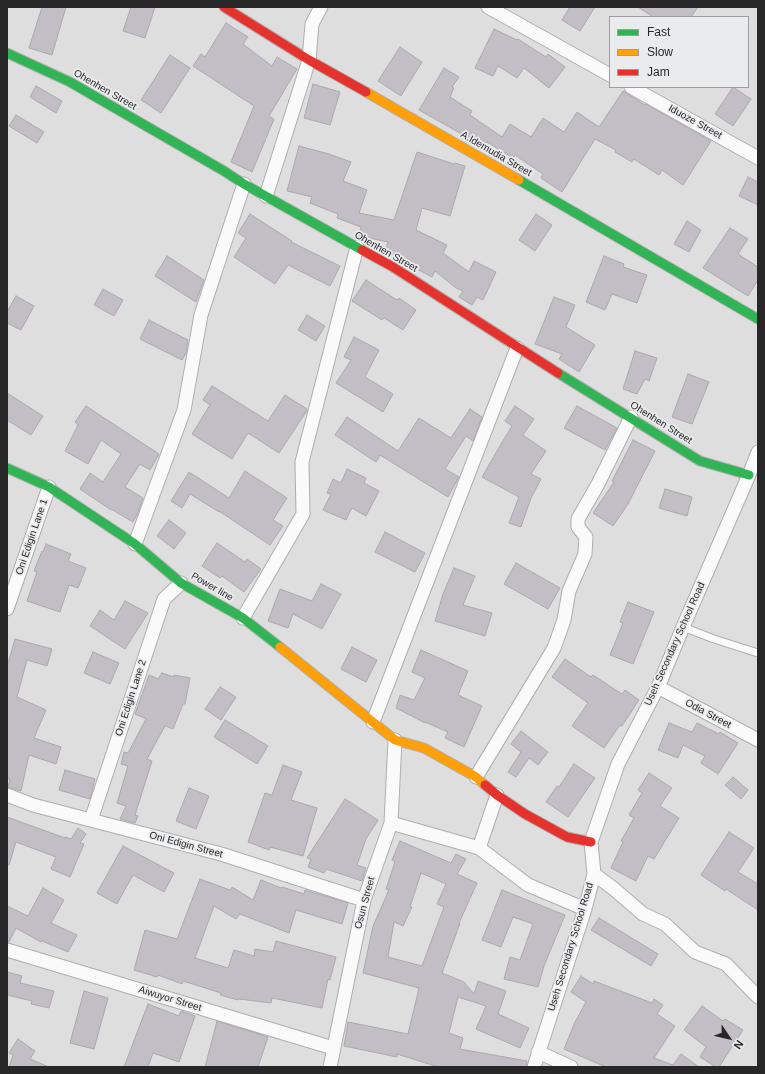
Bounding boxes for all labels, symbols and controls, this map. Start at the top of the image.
legend [609,16,749,88]
text: Fast [647,25,670,39]
text: Slow [647,45,673,59]
text: Jam [647,65,670,79]
street label: Ohenhen Street [71,67,139,113]
street label: Iduoze Street [666,102,724,142]
street label: A.Idemudia Street [458,129,534,179]
street label: Ohenhen Street [352,229,420,275]
street label: Ohenhen Street [628,399,694,447]
street label: Oni Edigin Lane 1 [13,497,51,577]
street label: Power line [189,570,235,604]
street label: Useh Secondary School Road [642,580,708,708]
street label: Oni Edigin Lane 2 [113,658,149,738]
street label: Odia Street [683,697,733,731]
street label: Oni Edigin Street [148,829,224,861]
street label: Osun Street [352,876,378,930]
street label: Useh Secondary School Road [546,881,596,1013]
street label: Aiwuyor Street [137,984,203,1014]
north arrow [709,1018,749,1058]
text: N [732,1038,746,1052]

